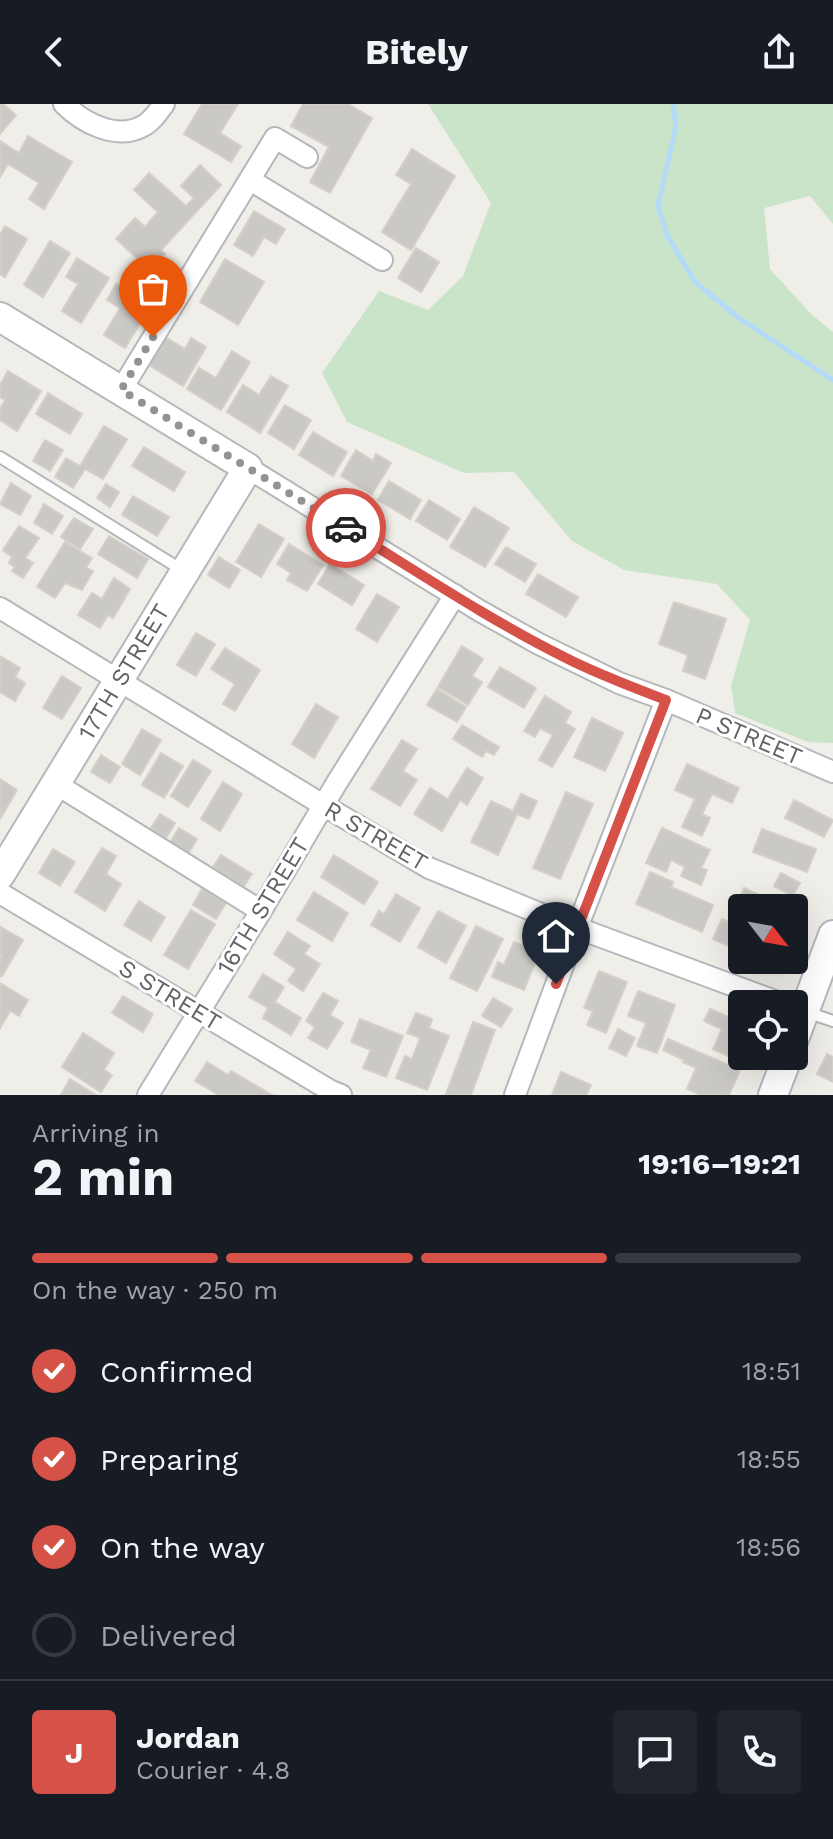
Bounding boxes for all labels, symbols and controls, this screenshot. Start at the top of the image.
icon: back [32,30,76,74]
icon: share [757,30,801,74]
text: Bitely [365,31,468,73]
pin [119,255,187,337]
icon: bag [131,267,175,311]
courier [306,488,386,568]
icon: car [324,506,368,550]
street label: 17TH STREET [73,599,175,745]
street label: P STREET [692,701,806,771]
street label: R STREET [319,795,433,877]
street label: 16TH STREET [211,833,315,979]
north arrow [728,894,808,974]
map controls [728,894,808,1070]
pin [522,902,590,984]
icon: home [534,914,578,958]
street label: S STREET [114,954,226,1036]
button: locate [728,990,808,1070]
text: Arriving in [32,1118,160,1148]
text: 19:16–19:21 [638,1146,801,1181]
text: 2 min [32,1147,174,1208]
text: On the way · 250 m [32,1275,278,1305]
icon: check [32,1349,76,1393]
text: Confirmed [100,1354,254,1389]
text: 18:51 [742,1356,801,1386]
icon: check [32,1437,76,1481]
text: Preparing [100,1442,238,1477]
text: 18:55 [737,1444,801,1474]
icon: check [32,1525,76,1569]
text: On the way [100,1530,265,1565]
text: 18:56 [736,1532,801,1562]
text: Delivered [100,1618,237,1653]
button: chat [613,1710,697,1794]
button: phone [717,1710,801,1794]
text: Jordan [136,1720,240,1755]
text: J [65,1735,83,1770]
text: Courier · 4.8 [136,1755,290,1785]

